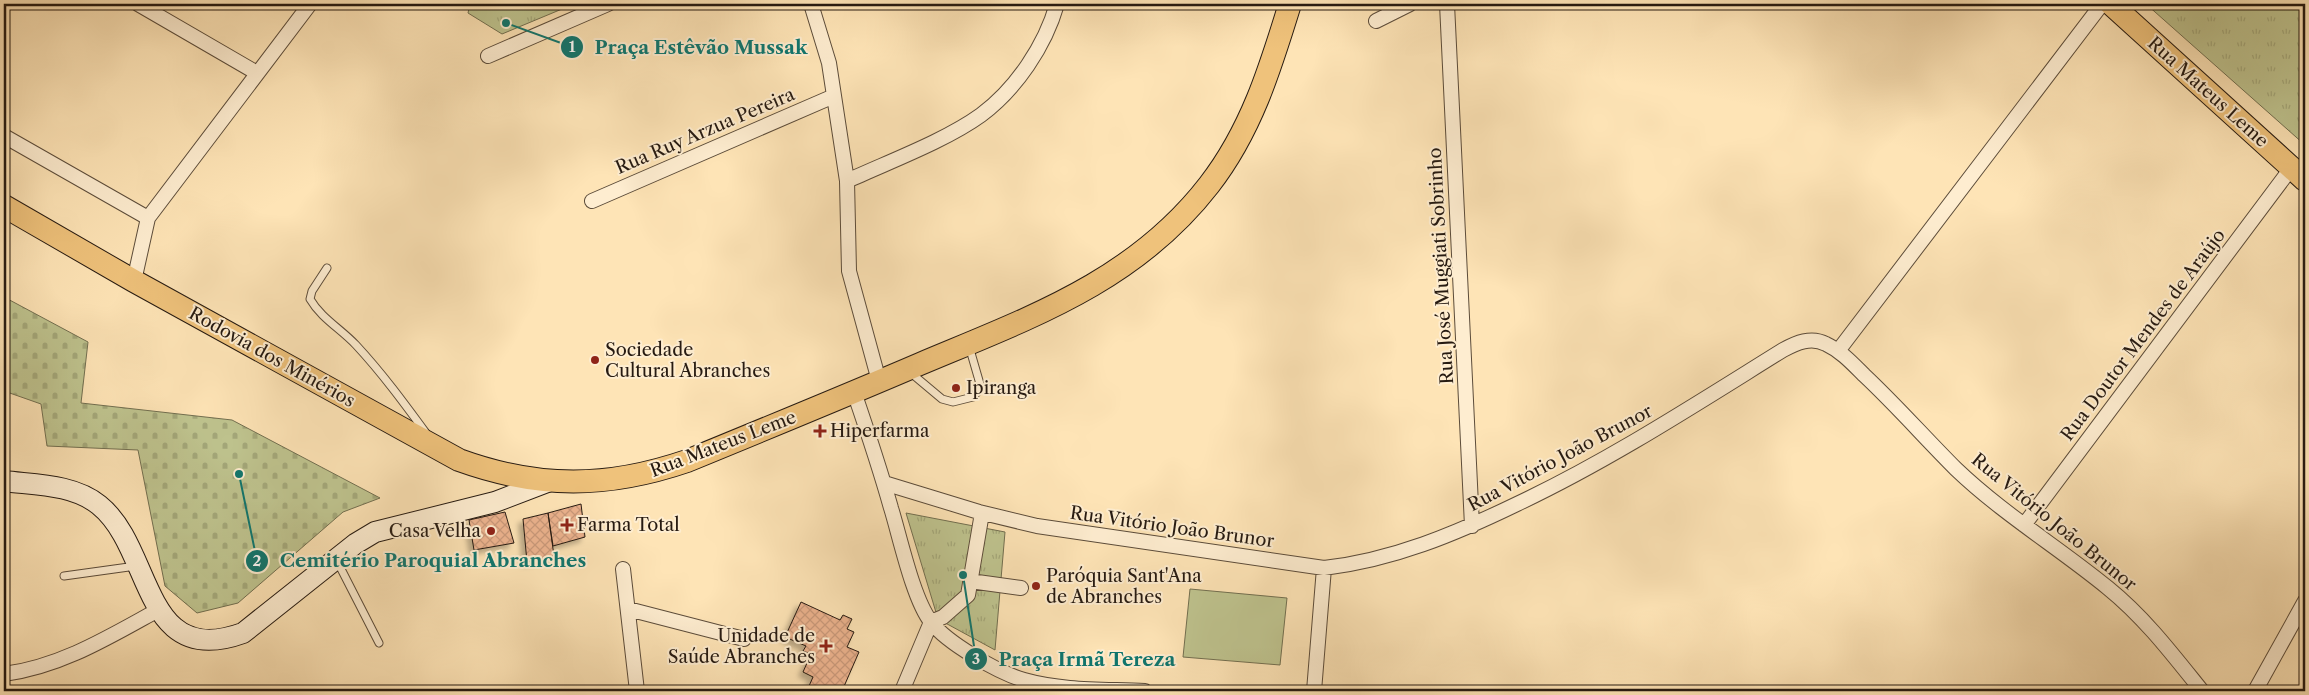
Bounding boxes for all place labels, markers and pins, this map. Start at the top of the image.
callout: Praça Estêvão Mussak [559,30,817,64]
place label: Sociedade Cultural Abranches [605,339,770,382]
marker: Sociedade Cultural Abranches [589,354,601,366]
place label: Ipiranga [966,377,1037,399]
marker: Ipiranga [950,382,962,394]
place label: Hiperfarma [830,420,930,442]
marker: Hiperfarma [814,425,826,437]
place label: Farma Total [577,514,679,536]
marker: Farma Total [561,519,573,531]
place label: Casa Velha [389,520,481,542]
marker: Casa Velha [485,525,497,537]
callout: Cemitério Paroquial Abranches [245,544,597,578]
place label: Paróquia Sant'Ana de Abranches [1046,565,1202,608]
marker: Paróquia Sant'Ana de Abranches [1030,580,1042,592]
place label: Unidade de Saúde Abranches [668,625,815,668]
marker: Unidade de Saúde Abranches [819,639,833,653]
callout: Praça Irmã Tereza [963,642,1186,676]

